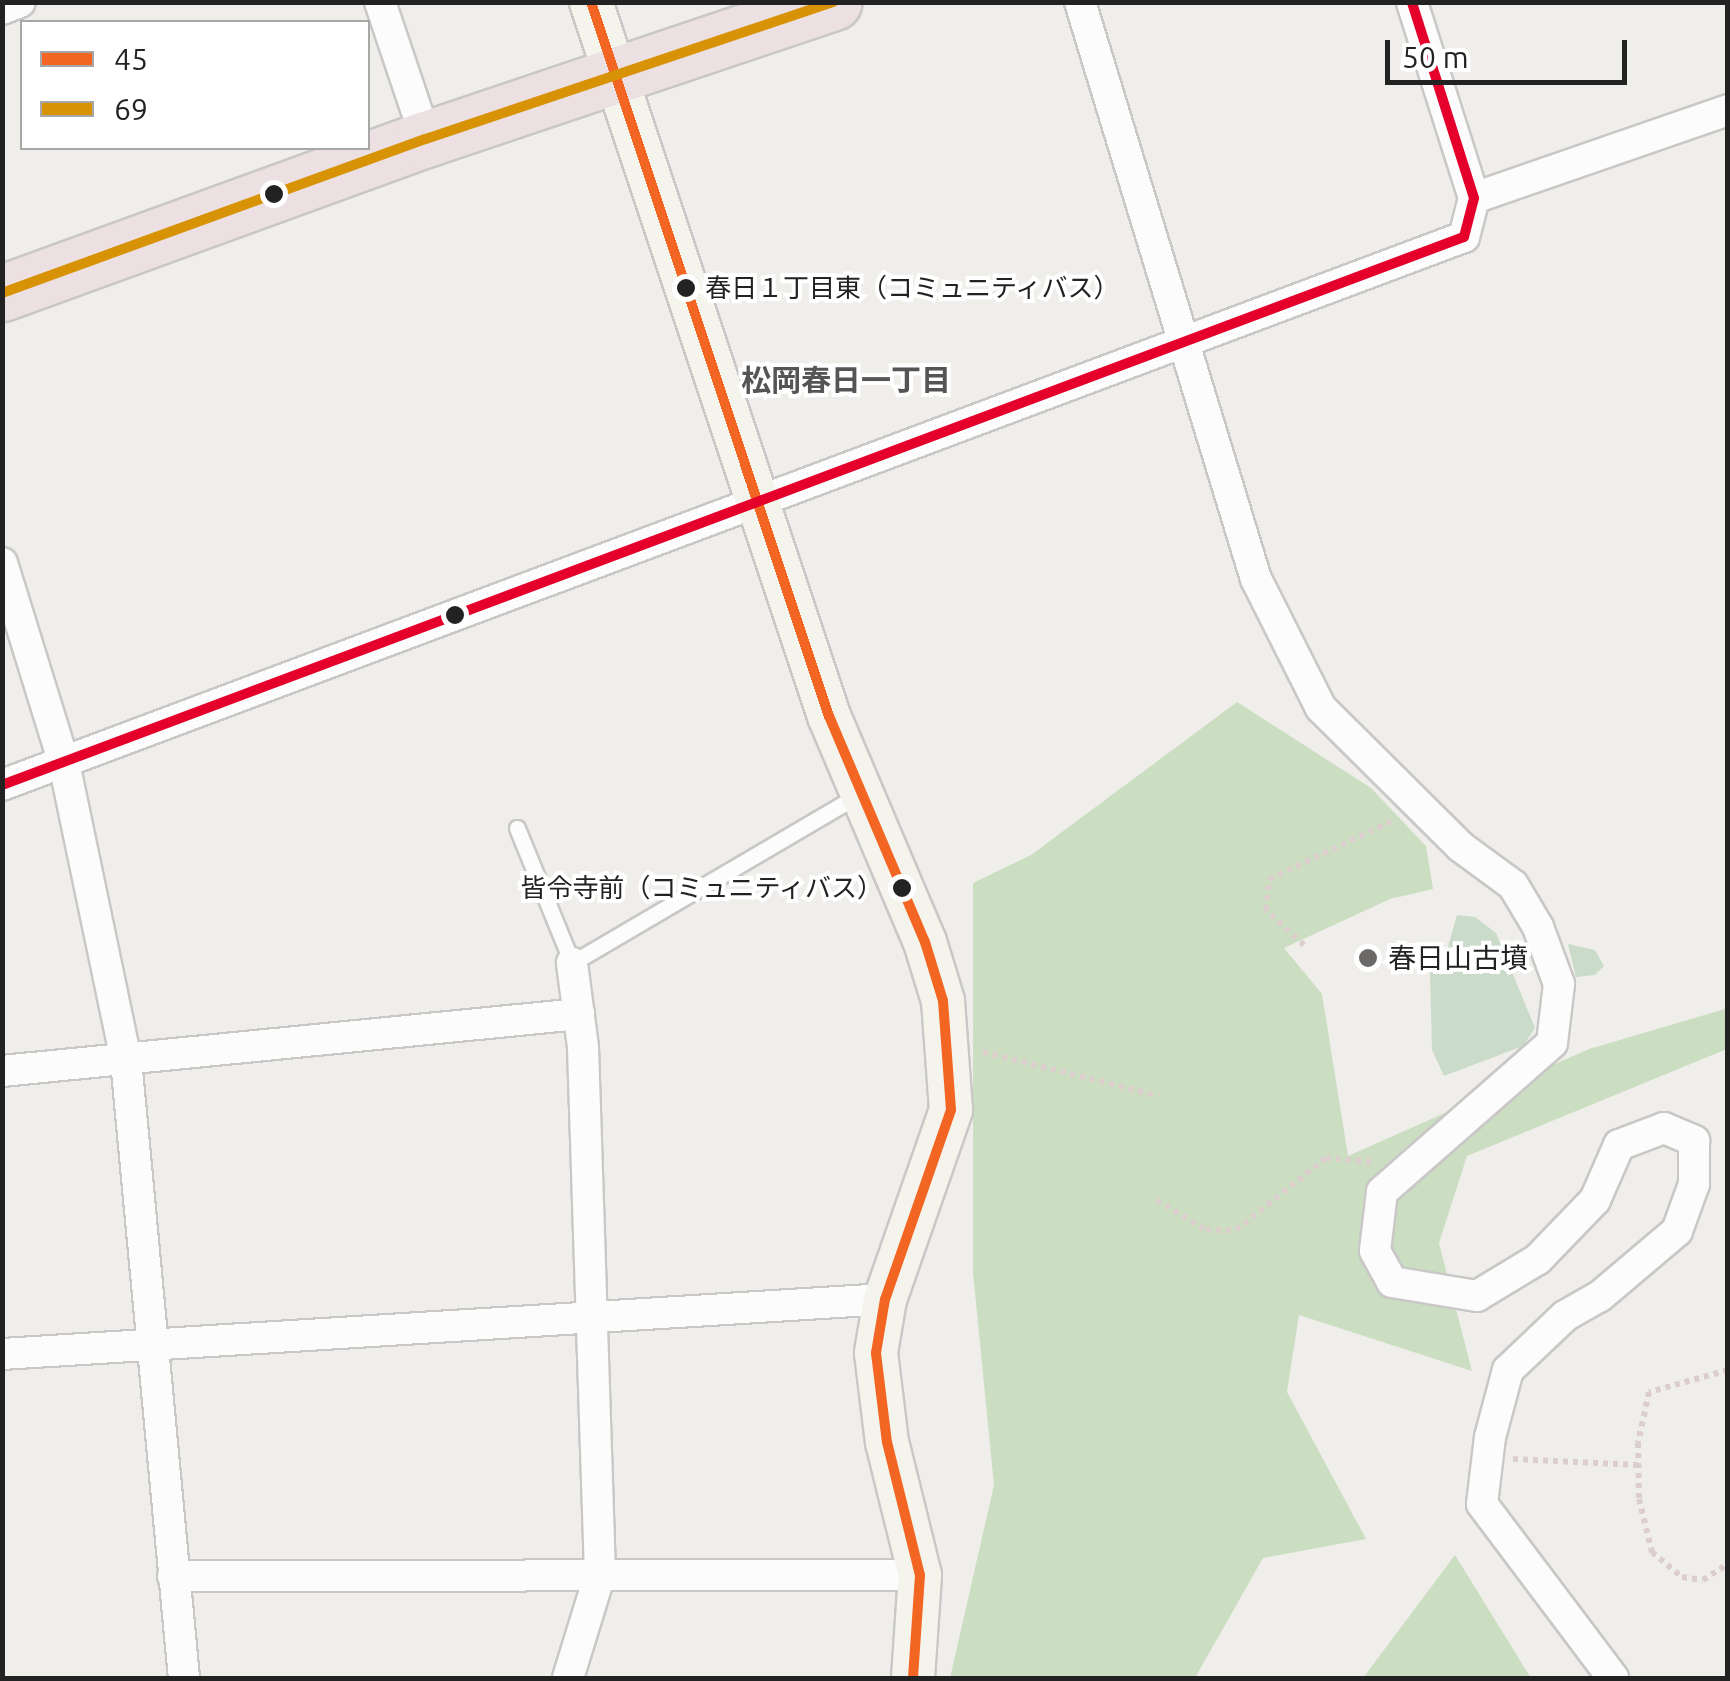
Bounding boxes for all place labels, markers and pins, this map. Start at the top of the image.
unlabelled marker [264,184,284,204]
place label: 春日１丁目東（コミュニティバス） [705,272,1121,304]
marker: 春日１丁目東（コミュニティバス） [676,278,696,298]
unlabelled marker [445,605,465,625]
place label: 皆令寺前（コミュニティバス） [519,872,883,904]
marker: 皆令寺前（コミュニティバス） [892,878,912,898]
place label: 春日山古墳 [1388,941,1528,975]
marker: 春日山古墳 [1357,947,1379,969]

